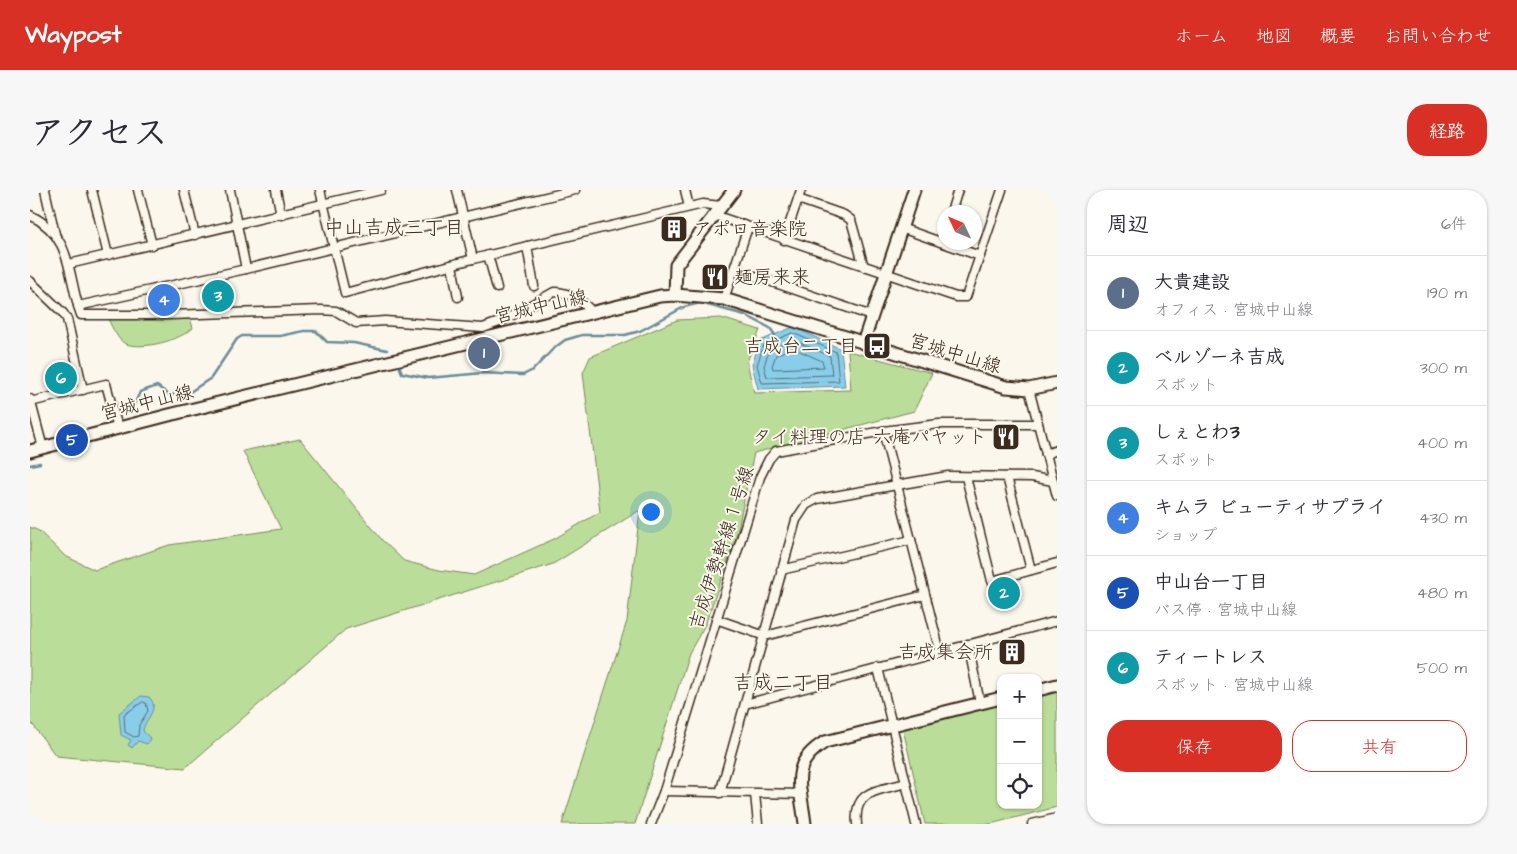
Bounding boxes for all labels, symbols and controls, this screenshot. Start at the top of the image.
text: Waypost [25,18,122,52]
text: ホーム [1175,24,1228,49]
text: 地図 [1256,24,1292,49]
text: 概要 [1320,24,1356,49]
text: お問い合わせ [1384,24,1492,49]
button: 経路 [1407,104,1487,156]
text: アクセス [30,109,168,158]
north arrow [937,205,982,250]
text: 周辺 [1107,210,1149,239]
text: 6件 [1441,213,1467,235]
district label: 中山吉成三丁目 [324,214,464,242]
building icon: アポロ音楽院 [659,214,689,244]
place label: アポロ音楽院 [693,216,807,243]
restaurant icon: 麺房来来 [700,262,730,292]
place label: 麺房来来 [734,264,810,291]
text: 大貴建設 [1154,269,1230,296]
pin: 3 [202,277,234,315]
pin: 4 [148,281,180,319]
text: 1 [1122,282,1124,304]
text: 190 m [1427,282,1467,304]
street label: 宮城中山線 [492,283,590,331]
text: オフィス · 宮城中山線 [1154,299,1313,321]
street label: 宮城中山線 [906,327,1004,381]
bus stop icon: 吉成台二丁目 [862,331,892,361]
place label: 吉成台二丁目 [744,333,858,360]
pin: 1 [468,334,500,372]
text: ベルゾーネ吉成 [1154,344,1285,371]
text: 2 [1118,357,1128,379]
text: 300 m [1420,357,1467,379]
pin: 6 [45,359,77,397]
text: スポット [1154,374,1218,396]
street label: 宮城中山線 [98,378,196,428]
text: しぇとわ3 [1154,419,1240,446]
pin: 5 [56,421,88,459]
restaurant icon: タイ料理の店 六庵パヤット [991,422,1021,452]
place label: タイ料理の店 六庵パヤット [752,424,987,451]
text: 3 [1119,432,1127,454]
text: 400 m [1417,432,1467,454]
text: スポット [1154,449,1218,471]
street label: 吉成伊勢幹線１号線 [683,463,761,633]
text: キムラ ビューティサプライ [1154,494,1386,521]
your location [638,499,664,525]
text: 4 [1118,507,1128,529]
text: 430 m [1419,507,1467,529]
text: ショップ [1154,524,1217,546]
text: 中山台一丁目 [1154,569,1268,596]
pin: 2 [988,574,1020,612]
text: 5 [1117,582,1129,604]
text: 480 m [1417,582,1467,604]
text: バス停 · 宮城中山線 [1154,599,1297,621]
building icon: 吉成集会所 [997,637,1027,667]
place label: 吉成集会所 [898,639,993,666]
text: ティートレス [1154,644,1267,671]
text: 6 [1118,657,1128,679]
text: 500 m [1417,657,1467,679]
district label: 吉成二丁目 [733,669,833,697]
map controls [997,674,1042,809]
button: + [997,674,1042,719]
text: スポット · 宮城中山線 [1154,674,1313,696]
button: − [997,719,1042,764]
button: 保存 [1107,720,1282,772]
button: 共有 [1292,720,1467,772]
button: locate [997,764,1042,809]

